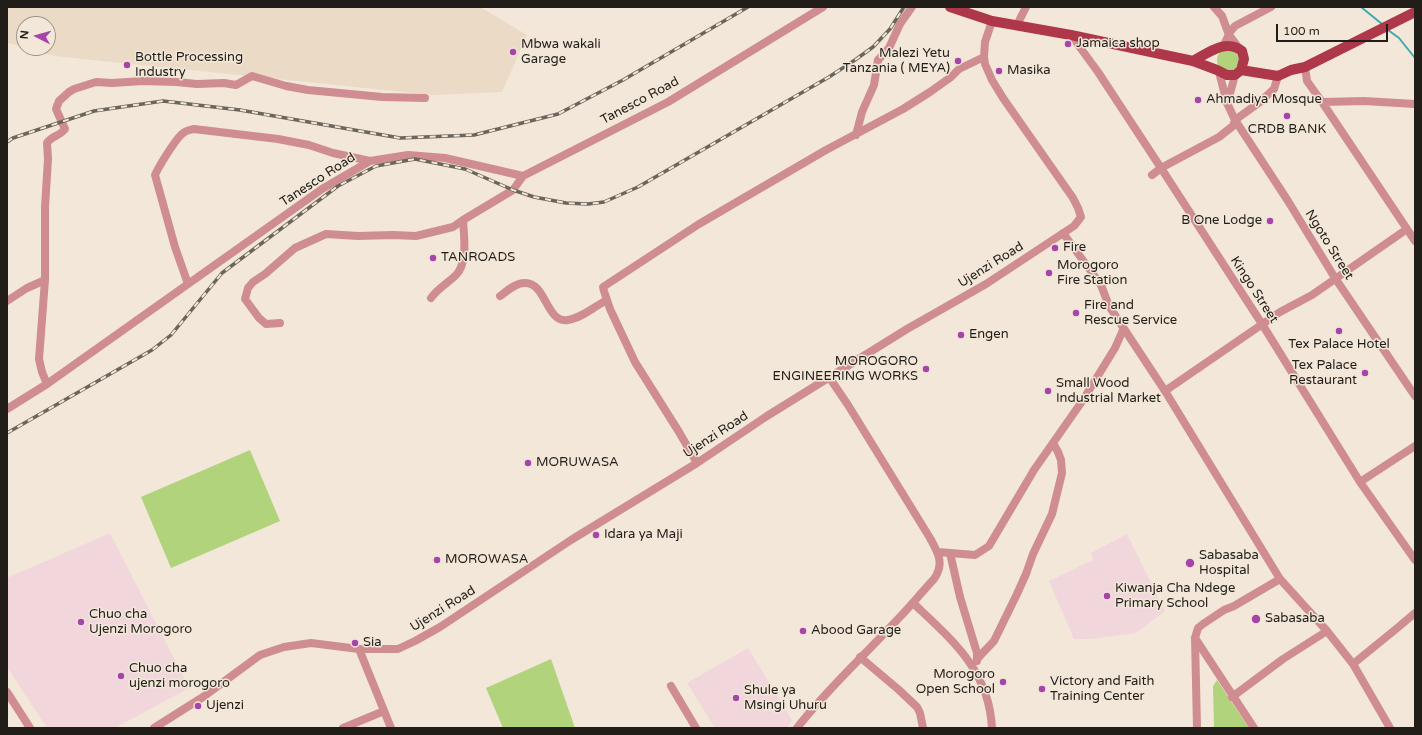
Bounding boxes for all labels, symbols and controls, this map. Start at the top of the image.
north arrow [16,16,56,56]
scale bar [1278,16,1390,42]
text: 100 m [1283,24,1320,38]
text: N [18,30,31,40]
place label: Jamaica shop [1076,36,1160,52]
place label: Mbwa wakali Garage [521,37,601,68]
marker: Jamaica shop [1063,39,1073,49]
place label: Malezi Yetu Tanzania ( MEYA) [843,46,950,77]
marker: Mbwa wakali Garage [508,47,518,57]
place label: Bottle Processing Industry [135,50,243,81]
marker: Malezi Yetu Tanzania ( MEYA) [953,56,963,66]
marker: Bottle Processing Industry [122,60,132,70]
place label: Masika [1007,63,1051,79]
marker: Masika [994,66,1004,76]
street label: Tanesco Road [598,74,682,128]
place label: Ahmadiya Mosque [1206,92,1322,108]
marker: Ahmadiya Mosque [1193,95,1203,105]
marker: CRDB BANK [1282,111,1292,121]
place label: CRDB BANK [1248,122,1326,138]
street label: Tanesco Road [277,150,359,210]
street label: Ngoto Street [1301,207,1357,283]
place label: B One Lodge [1181,213,1262,229]
marker: B One Lodge [1265,216,1275,226]
street label: Ujenzi Road [955,239,1027,291]
place label: Fire [1063,240,1086,256]
marker: Fire [1050,243,1060,253]
place label: TANROADS [441,250,515,266]
marker: TANROADS [428,253,438,263]
street label: Kingo Street [1227,254,1281,326]
place label: Morogoro Fire Station [1057,258,1127,289]
marker: Morogoro Fire Station [1044,268,1054,278]
place label: Fire and Rescue Service [1084,298,1177,329]
marker: Fire and Rescue Service [1071,308,1081,318]
marker: Tex Palace Hotel [1334,326,1344,336]
place label: Engen [969,327,1009,343]
marker: Engen [956,330,966,340]
place label: Tex Palace Hotel [1288,337,1390,353]
place label: MOROGORO ENGINEERING WORKS [772,354,918,385]
place label: Tex Palace Restaurant [1289,358,1357,389]
marker: MOROGORO ENGINEERING WORKS [921,364,931,374]
marker: Tex Palace Restaurant [1360,368,1370,378]
place label: Small Wood Industrial Market [1056,376,1161,407]
marker: Small Wood Industrial Market [1043,386,1053,396]
street label: Ujenzi Road [681,408,751,462]
place label: MORUWASA [536,455,619,471]
marker: MORUWASA [523,458,533,468]
place label: Idara ya Maji [604,527,683,543]
marker: Idara ya Maji [591,530,601,540]
place label: Sabasaba Hospital [1199,548,1259,579]
place label: MOROWASA [445,552,528,568]
marker: MOROWASA [432,555,442,565]
marker: Sabasaba Hospital [1184,557,1196,569]
place label: Kiwanja Cha Ndege Primary School [1115,581,1235,612]
street label: Ujenzi Road [407,583,479,635]
marker: Kiwanja Cha Ndege Primary School [1102,591,1112,601]
place label: Chuo cha Ujenzi Morogoro [89,607,192,638]
place label: Sabasaba [1265,611,1325,627]
marker: Sabasaba [1250,613,1262,625]
marker: Chuo cha Ujenzi Morogoro [76,617,86,627]
place label: Abood Garage [811,623,901,639]
marker: Abood Garage [798,626,808,636]
place label: Sia [363,635,381,651]
marker: Sia [350,638,360,648]
place label: Chuo cha ujenzi morogoro [129,661,230,692]
place label: Morogoro Open School [916,667,995,698]
marker: Chuo cha ujenzi morogoro [116,671,126,681]
place label: Victory and Faith Training Center [1050,674,1154,705]
marker: Morogoro Open School [998,677,1008,687]
place label: Shule ya Msingi Uhuru [744,683,827,714]
marker: Victory and Faith Training Center [1037,684,1047,694]
marker: Shule ya Msingi Uhuru [731,693,741,703]
place label: Ujenzi [206,698,244,714]
marker: Ujenzi [193,701,203,711]

